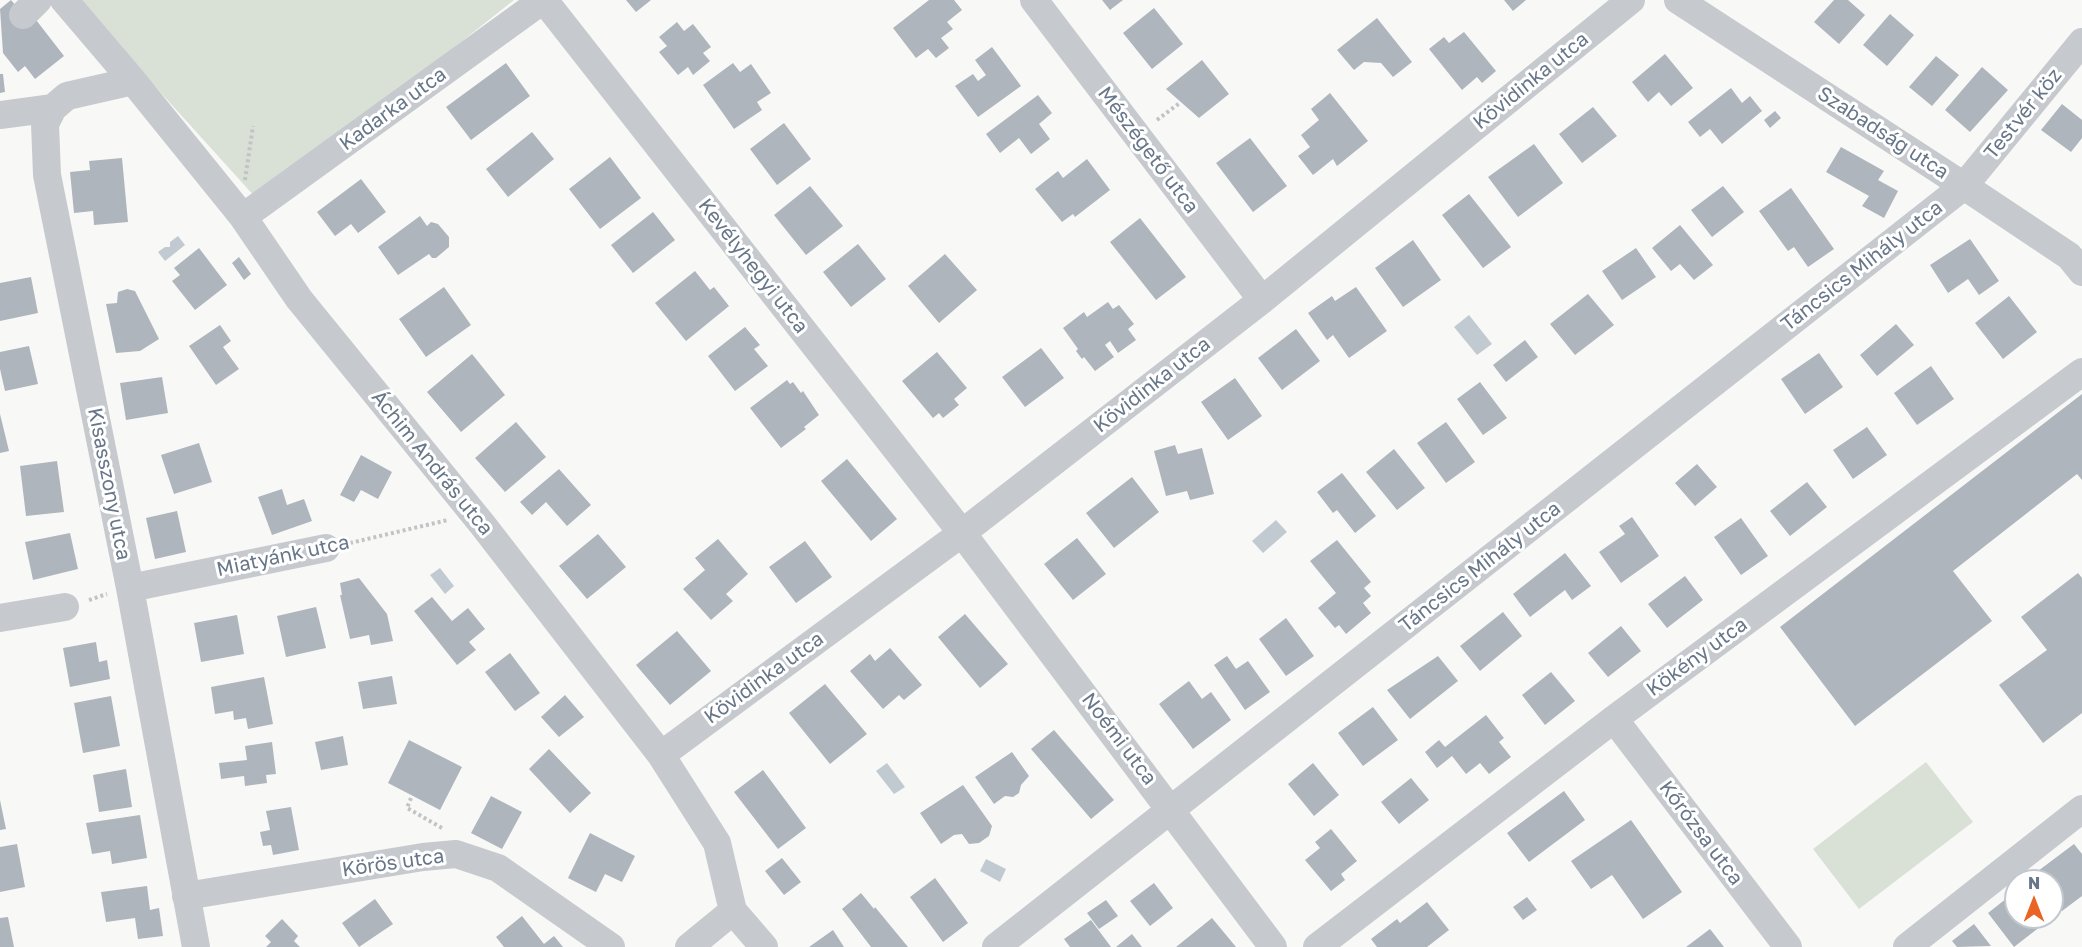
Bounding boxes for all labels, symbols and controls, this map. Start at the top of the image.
street label: Kövidinka utca [1469,27,1593,135]
street label: Kadarka utca [335,62,451,156]
street label: Testvér köz [1979,64,2067,164]
street label: Mészégető utca [1093,82,1203,218]
street label: Szabadság utca [1813,82,1953,184]
street label: Kevélyhegyi utca [693,194,813,338]
street label: Táncsics Mihály utca [1777,196,1947,336]
street label: Kövidinka utca [1089,332,1215,438]
street label: Áchim András utca [366,386,498,540]
street label: Kisasszony utca [82,406,136,562]
street label: Táncsics Mihály utca [1395,497,1565,637]
street label: Miatyánk utca [215,530,351,582]
street label: Kökény utca [1642,613,1752,701]
street label: Kövidinka utca [700,627,828,729]
street label: Noémi utca [1077,688,1161,790]
street label: Kőrózsa utca [1654,776,1748,890]
street label: Körös utca [340,844,446,882]
north arrow [2004,869,2064,929]
text: N [2028,873,2040,893]

